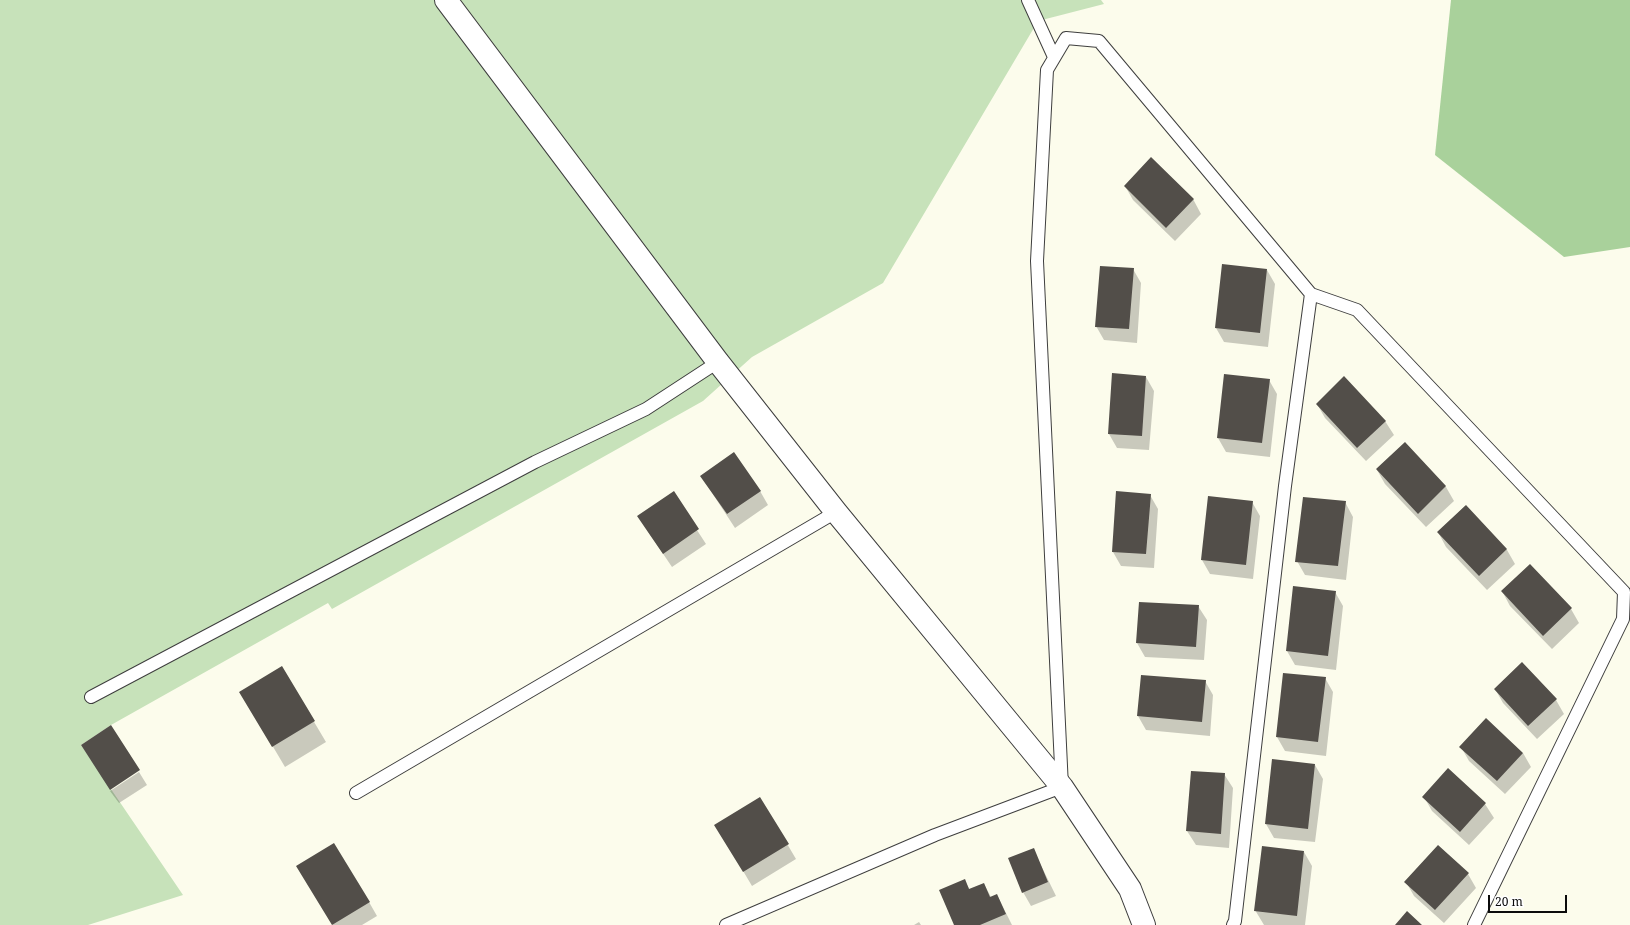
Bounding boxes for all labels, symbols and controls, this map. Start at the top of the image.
scale bar [1490,887,1569,913]
text: 20 m [1495,893,1523,910]

